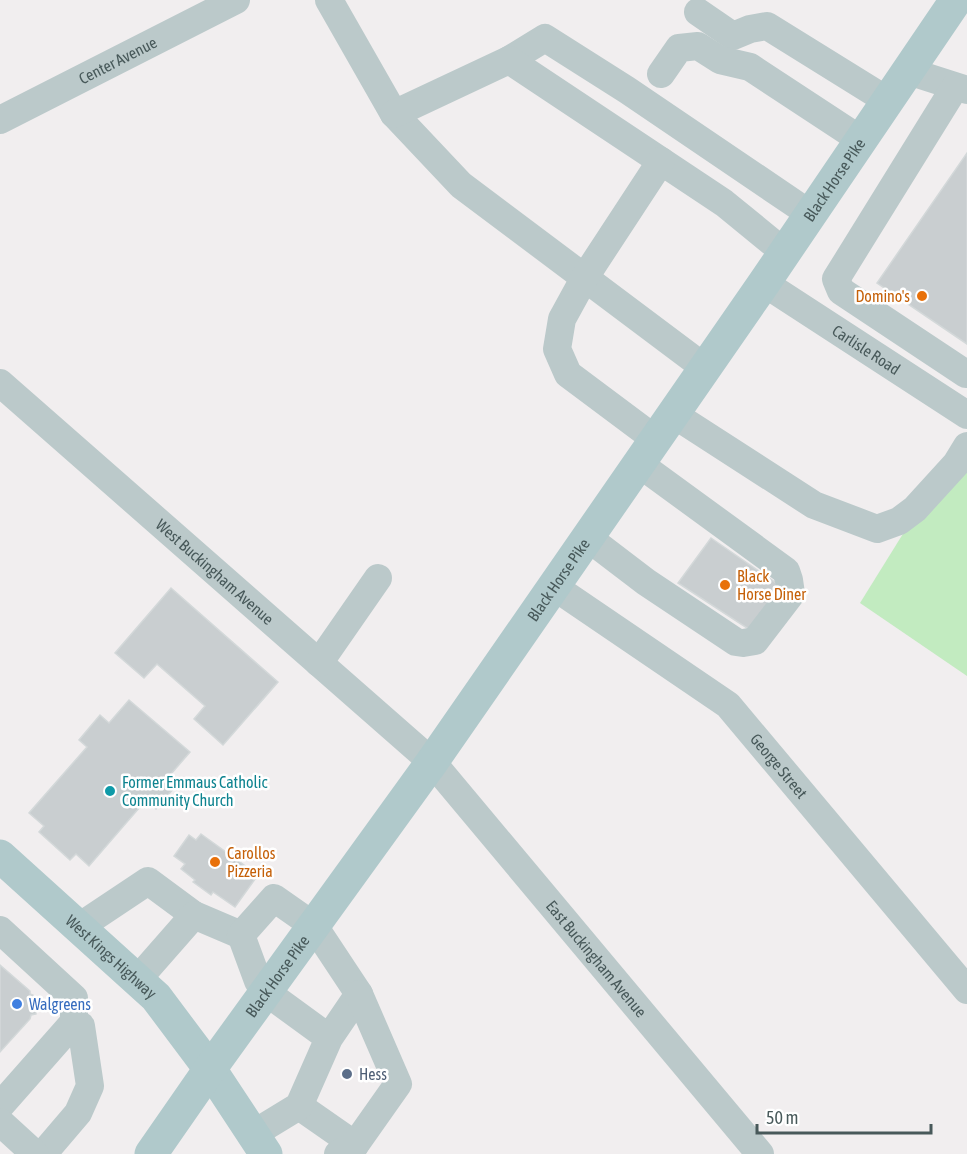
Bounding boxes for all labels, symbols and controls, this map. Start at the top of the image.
street label: Center Avenue [76,33,160,88]
street label: Black Horse Pike [800,135,869,225]
place label: Domino's [855,287,910,305]
marker: Domino's [915,289,929,303]
street label: Carlisle Road [829,321,904,378]
street label: West Buckingham Avenue [153,515,277,628]
street label: Black Horse Pike [523,535,593,625]
place label: Black Horse Diner [737,567,806,603]
marker: Black Horse Diner [718,578,732,592]
street label: George Street [747,730,811,802]
place label: Former Emmaus Catholic Community Church [122,773,267,810]
marker: Former Emmaus Catholic Community Church [103,784,117,798]
place label: Carollos Pizzeria [227,844,276,880]
marker: Carollos Pizzeria [208,855,222,869]
street label: East Buckingham Avenue [543,897,650,1020]
street label: West Kings Highway [62,911,161,1003]
street label: Black Horse Pike [242,932,313,1021]
place label: Walgreens [29,995,91,1014]
marker: Walgreens [10,997,24,1011]
place label: Hess [359,1065,387,1083]
marker: Hess [340,1067,354,1081]
scale bar [757,1097,931,1135]
text: 50 m [766,1107,798,1128]

